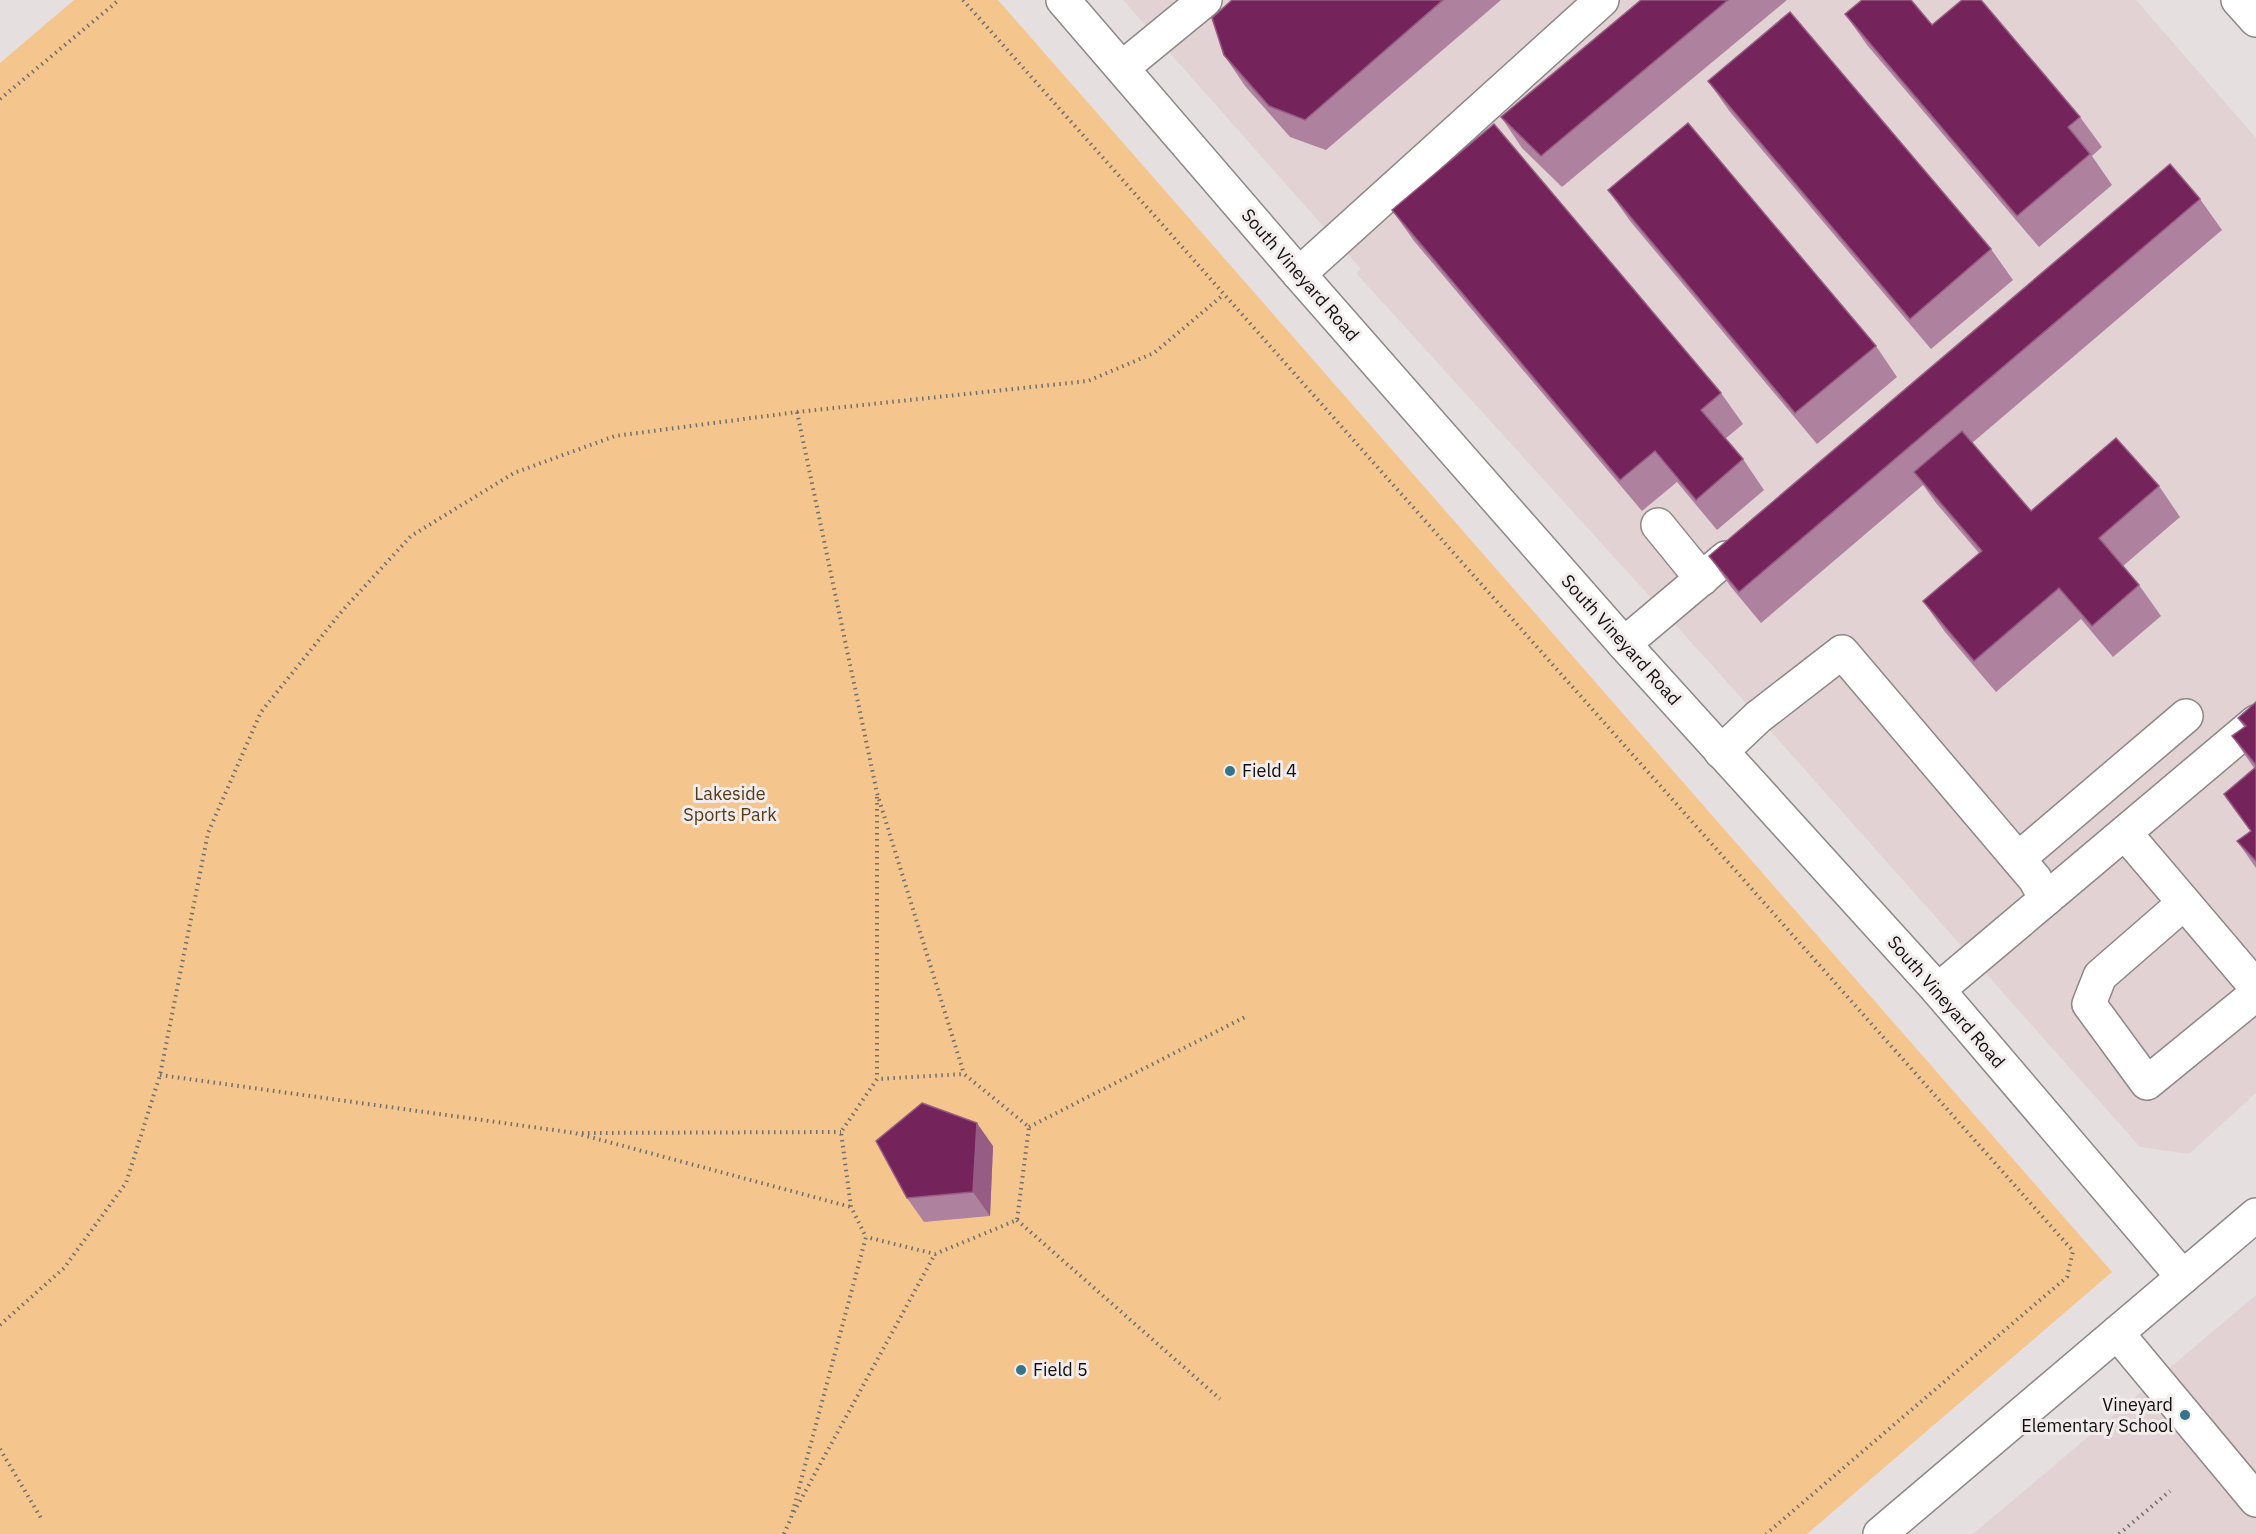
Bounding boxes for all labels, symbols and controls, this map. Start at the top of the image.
street label: South Vineyard Road [1237,204,1364,346]
street label: South Vineyard Road [1557,570,1686,710]
place label: Field 4 [1242,759,1297,782]
marker: Field 4 [1223,764,1237,778]
park label: Lakeside Sports Park [683,782,777,826]
street label: South Vineyard Road [1883,931,2010,1073]
place label: Field 5 [1033,1358,1088,1381]
marker: Field 5 [1014,1363,1028,1377]
place label: Vineyard Elementary School [2021,1393,2173,1437]
marker: Vineyard Elementary School [2178,1408,2192,1422]

